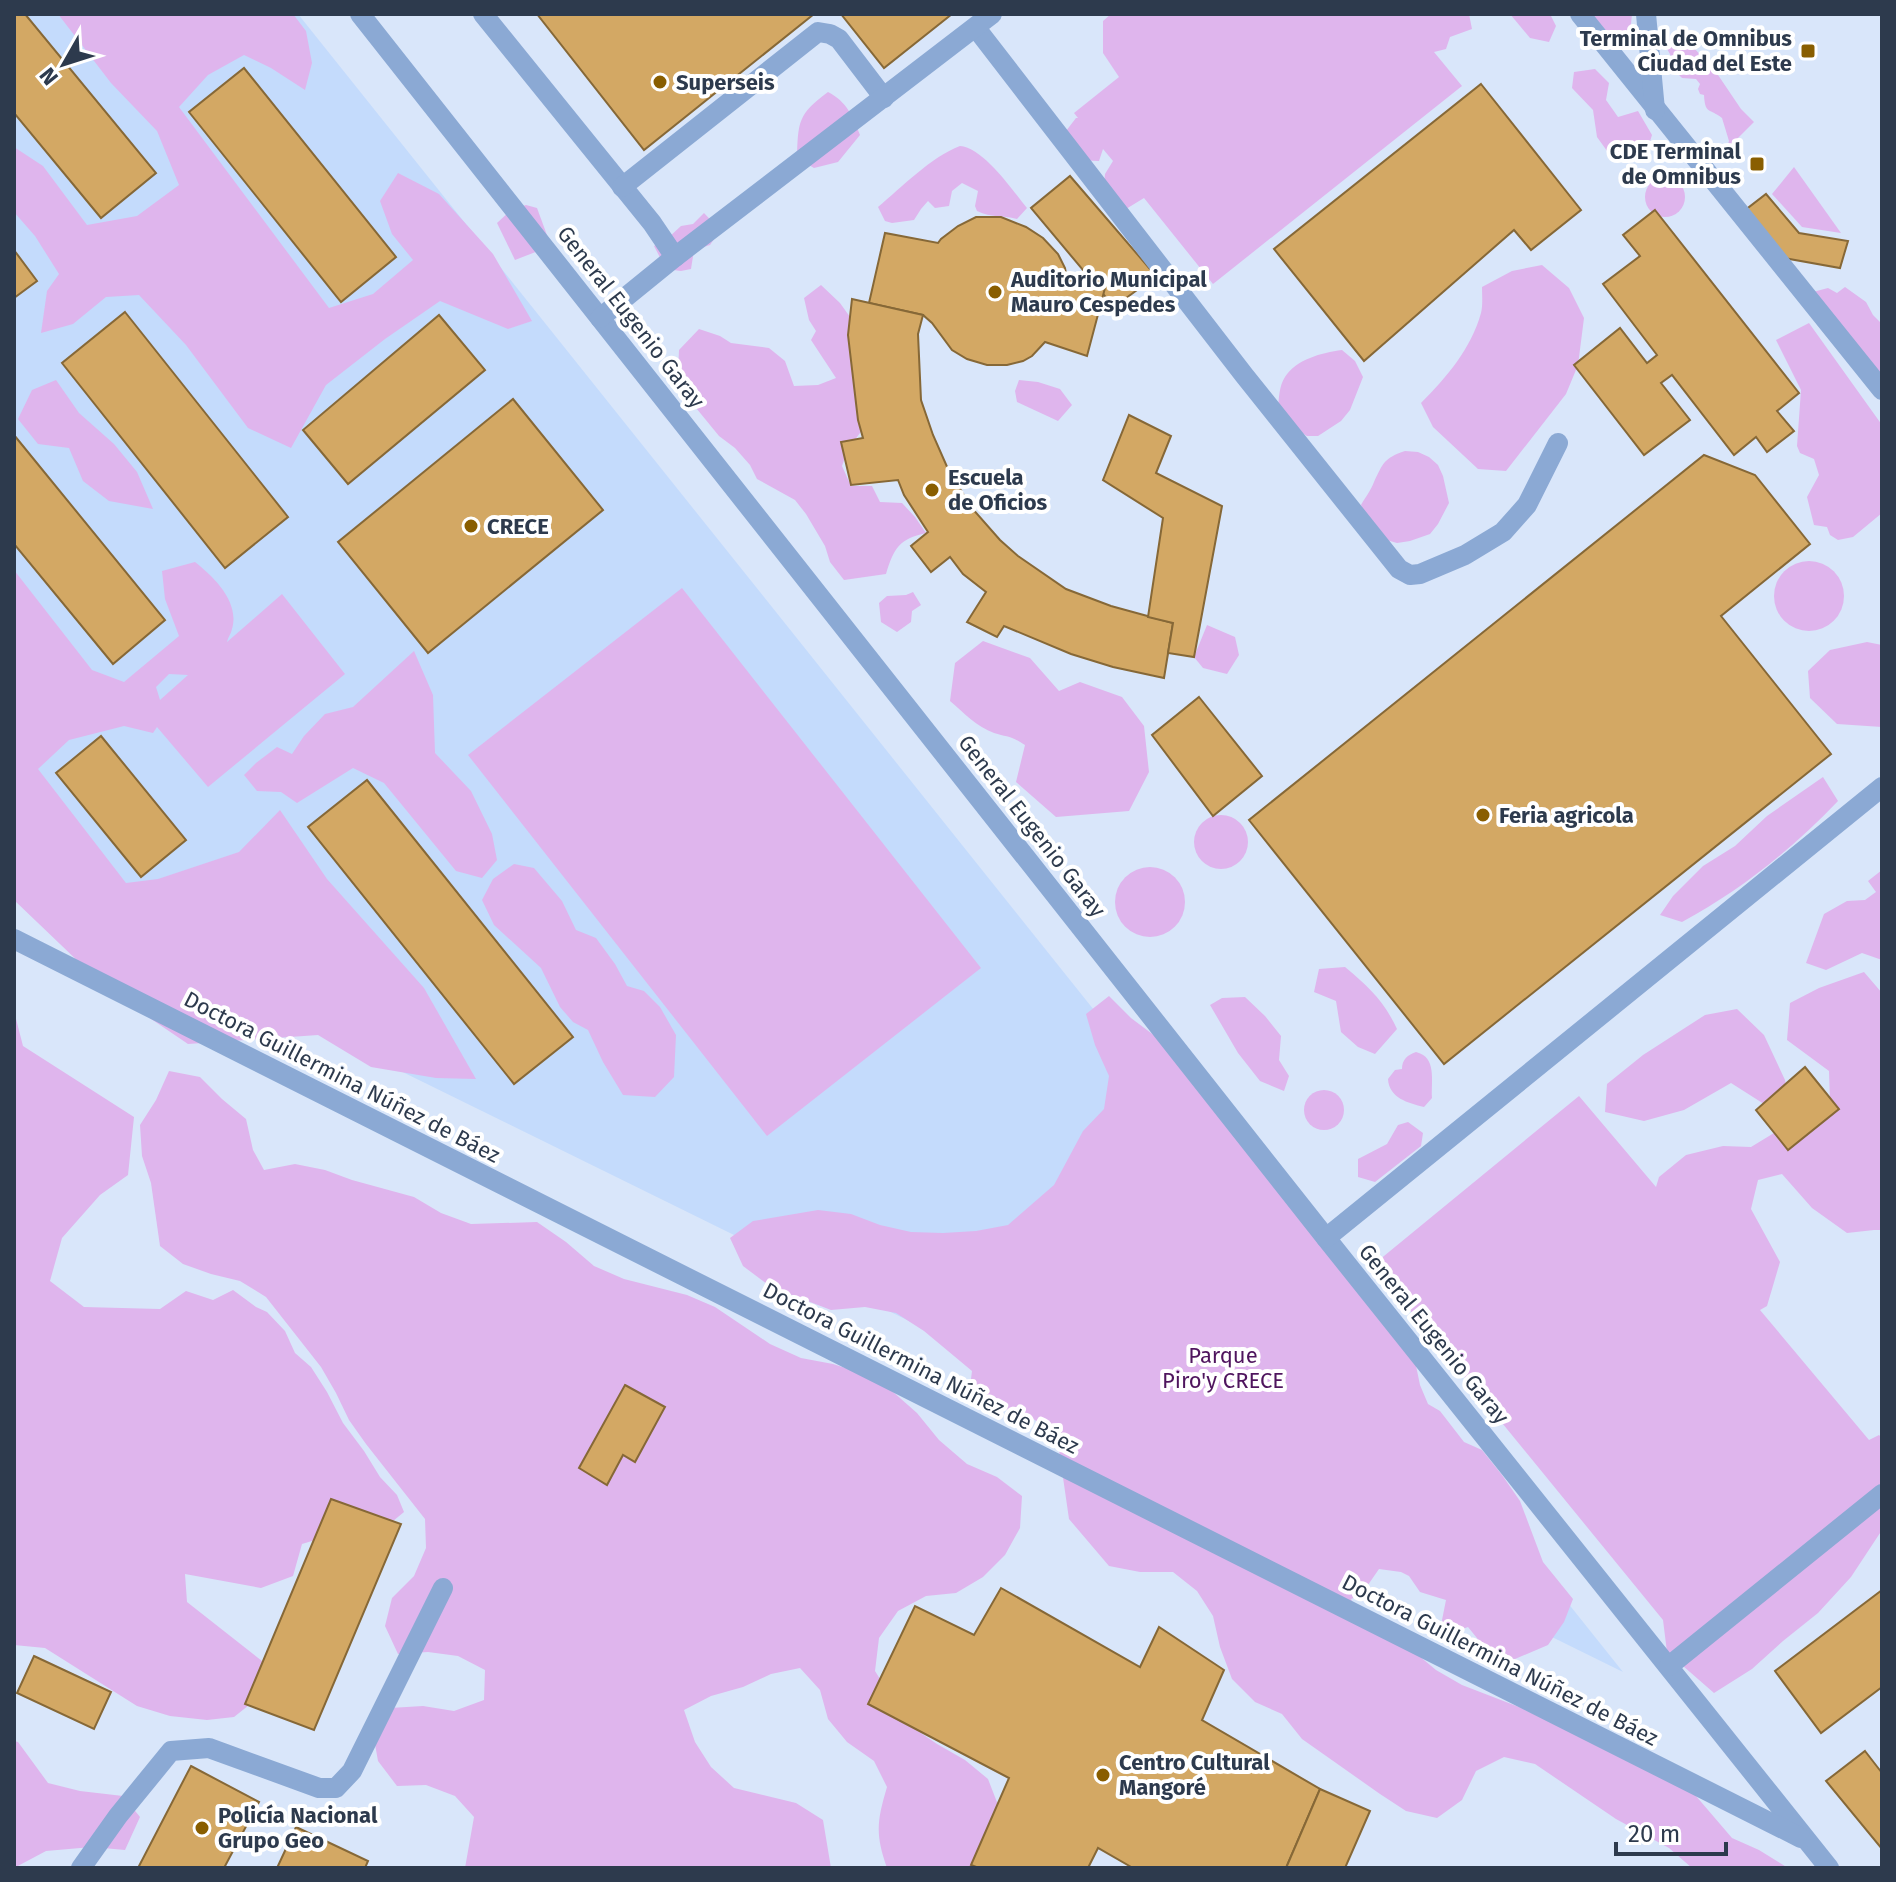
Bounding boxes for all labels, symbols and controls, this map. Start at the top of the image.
north arrow [24,24,104,104]
place label: Terminal de Omnibus Ciudad del Este [1580,25,1792,77]
marker: Terminal de Omnibus Ciudad del Este [1799,42,1817,60]
text: N [34,62,64,90]
place label: Superseis [676,69,775,96]
marker: Superseis [651,73,669,91]
place label: CDE Terminal de Omnibus [1610,138,1741,190]
marker: CDE Terminal de Omnibus [1748,155,1766,173]
street label: General Eugenio Garay [552,221,711,414]
place label: Auditorio Municipal Mauro Cespedes [1010,266,1207,318]
marker: Auditorio Municipal Mauro Cespedes [986,283,1004,301]
place label: Escuela de Oficios [948,464,1048,516]
marker: Escuela de Oficios [923,481,941,499]
place label: CRECE [487,513,549,540]
marker: CRECE [462,517,480,535]
street label: General Eugenio Garay [953,730,1112,923]
place label: Feria agricola [1499,802,1634,829]
marker: Feria agricola [1474,806,1492,824]
street label: Doctora Guillermina Núñez de Báez [179,985,505,1169]
street label: General Eugenio Garay [1353,1239,1515,1430]
street label: Doctora Guillermina Núñez de Báez [758,1276,1084,1460]
park label: Parque Piro'y CRECE [1162,1342,1284,1394]
street label: Doctora Guillermina Núñez de Báez [1337,1568,1663,1752]
place label: Centro Cultural Mangoré [1119,1749,1270,1801]
marker: Centro Cultural Mangoré [1094,1766,1112,1784]
place label: Policía Nacional Grupo Geo [218,1802,378,1854]
scale bar [1616,1806,1726,1856]
marker: Policía Nacional Grupo Geo [193,1819,211,1837]
text: 20 m [1628,1820,1680,1848]

